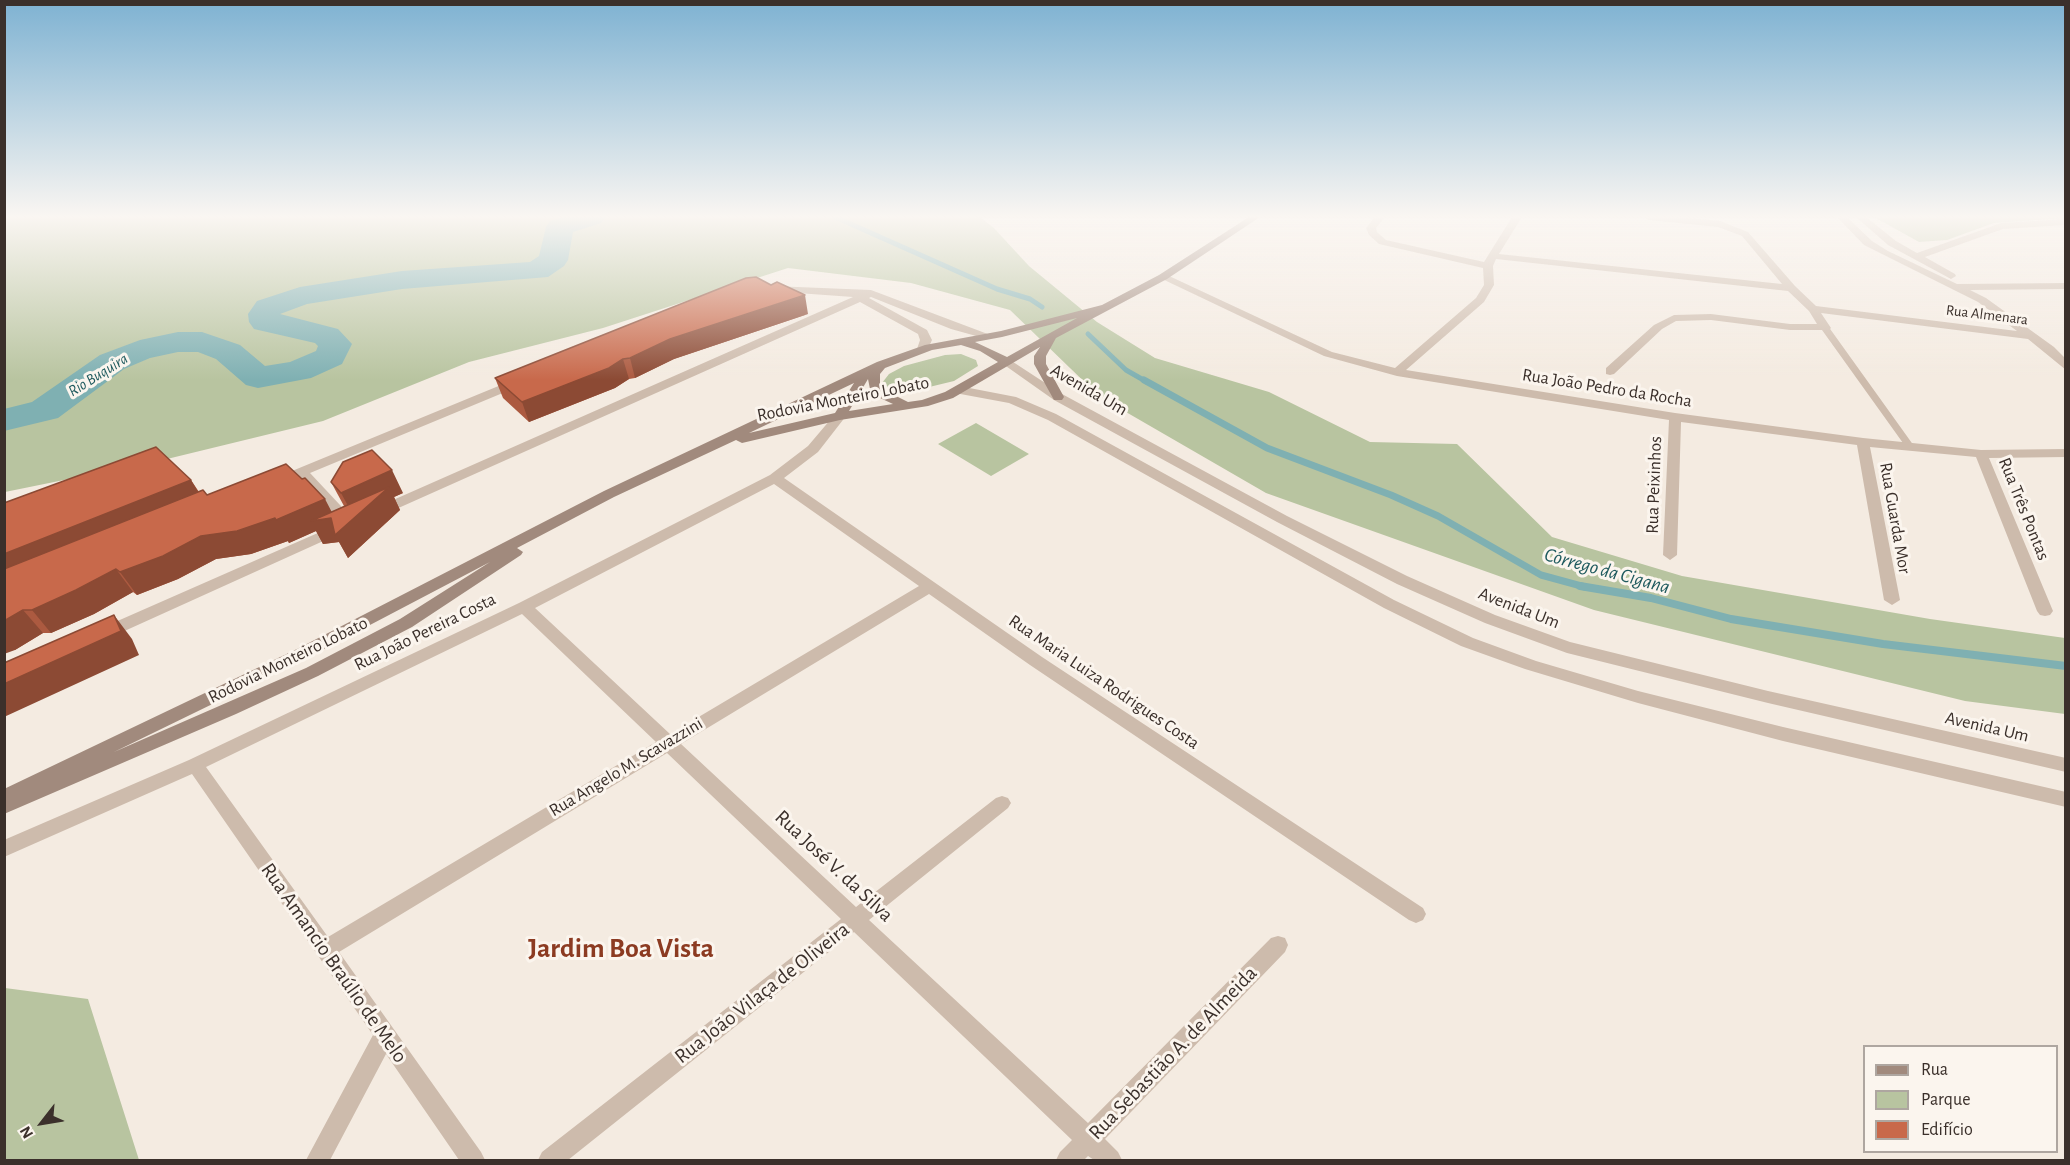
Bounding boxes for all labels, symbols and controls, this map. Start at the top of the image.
street label: Rua Almenara [1945,301,2029,329]
water label: Rio Buquira [65,349,131,401]
street label: Avenida Um [1047,359,1131,421]
street label: Rua João Pedro da Rocha [1521,364,1693,412]
street label: Rodovia Monteiro Lobato [755,372,931,426]
street label: Rua Peixinhos [1642,436,1666,534]
street label: Rua Três Pontas [1994,455,2054,563]
street label: Rua Guarda Mor [1875,461,1915,575]
water label: Córrego da Cigana [1542,543,1672,599]
street label: Avenida Um [1475,583,1563,633]
street label: Rua João Pereira Costa [351,588,499,676]
street label: Rua Maria Luiza Rodrigues Costa [1004,610,1204,754]
street label: Rodovia Monteiro Lobato [205,612,371,708]
street label: Avenida Um [1943,707,2031,747]
street label: Rua Angelo M. Scavazzini [545,713,707,821]
street label: Rua José V. da Silva [769,805,899,927]
street label: Rua Amancio Braúlio de Melo [255,858,413,1068]
street label: Rua João Vilaça de Oliveira [670,917,854,1069]
district label: Jardim Boa Vista [528,932,714,966]
street label: Rua Sebastião A. de Almeida [1083,961,1263,1145]
legend [1863,1045,2058,1153]
text: Rua [1921,1061,1948,1079]
text: Parque [1921,1091,1970,1109]
north arrow [12,1093,72,1153]
text: Edifício [1921,1121,1973,1139]
text: N [17,1123,36,1141]

